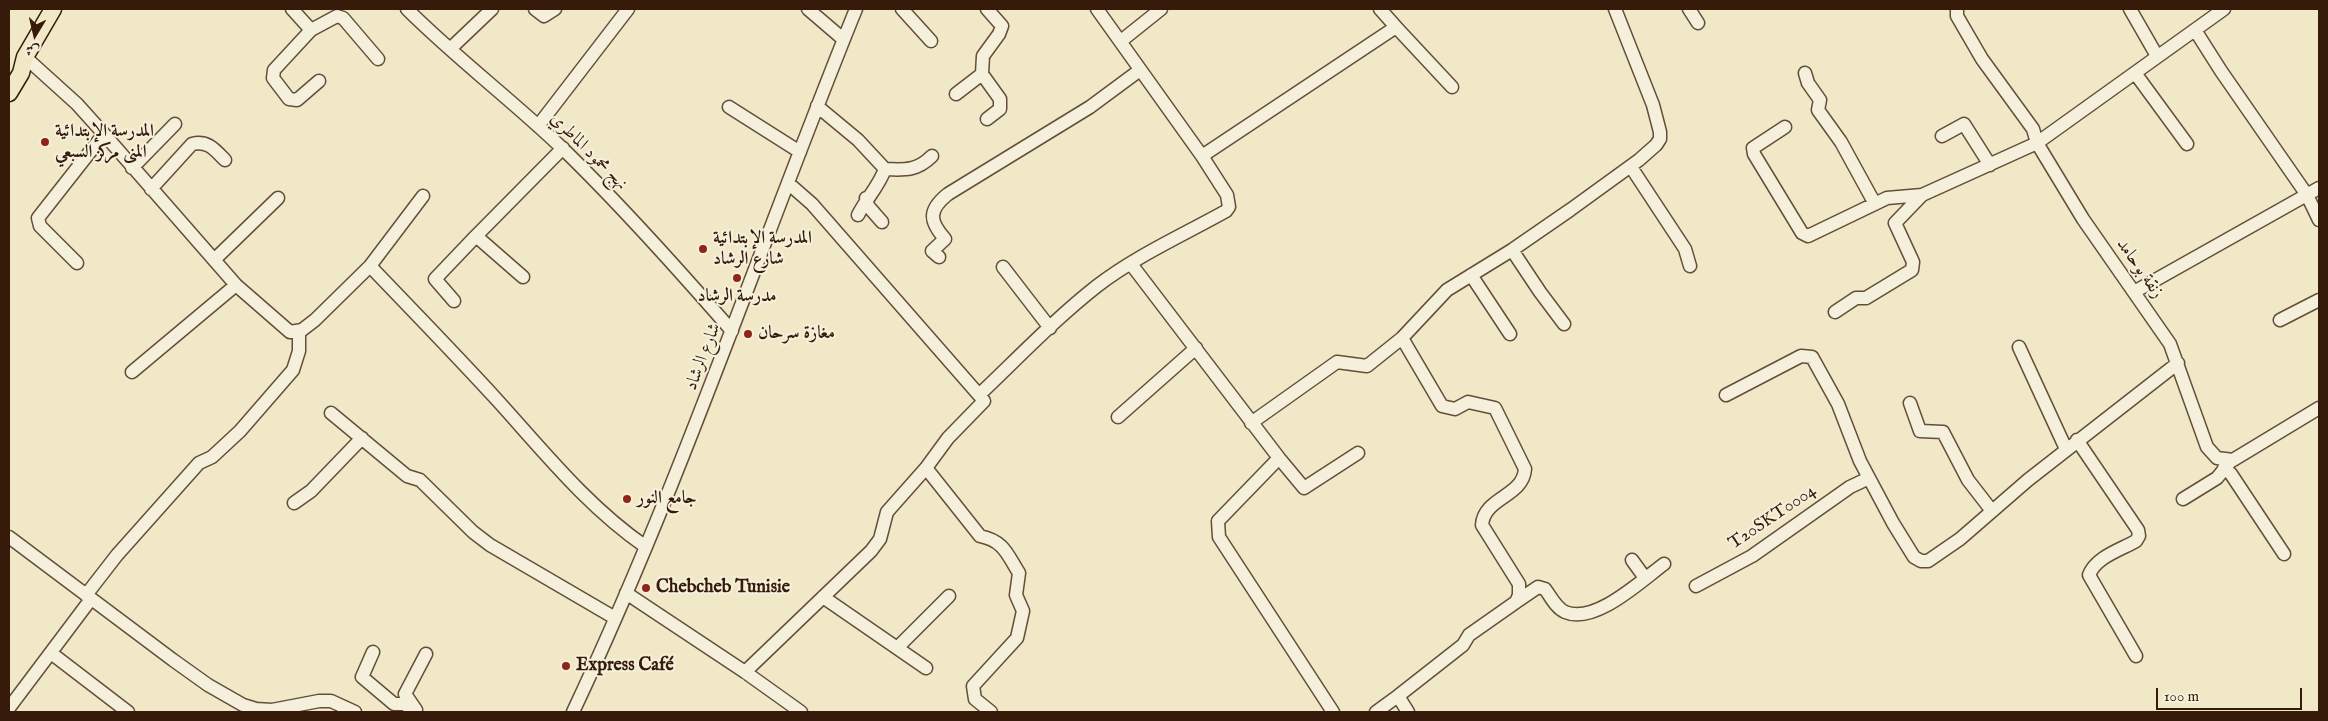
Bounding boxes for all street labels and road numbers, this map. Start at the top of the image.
street label: نهج محمود الماطري [545,109,631,195]
street label: زنقة بوحامد [2111,235,2167,303]
street label: شارع الرشاد [681,320,727,394]
street label: T20SKT0004 [1725,481,1821,555]

